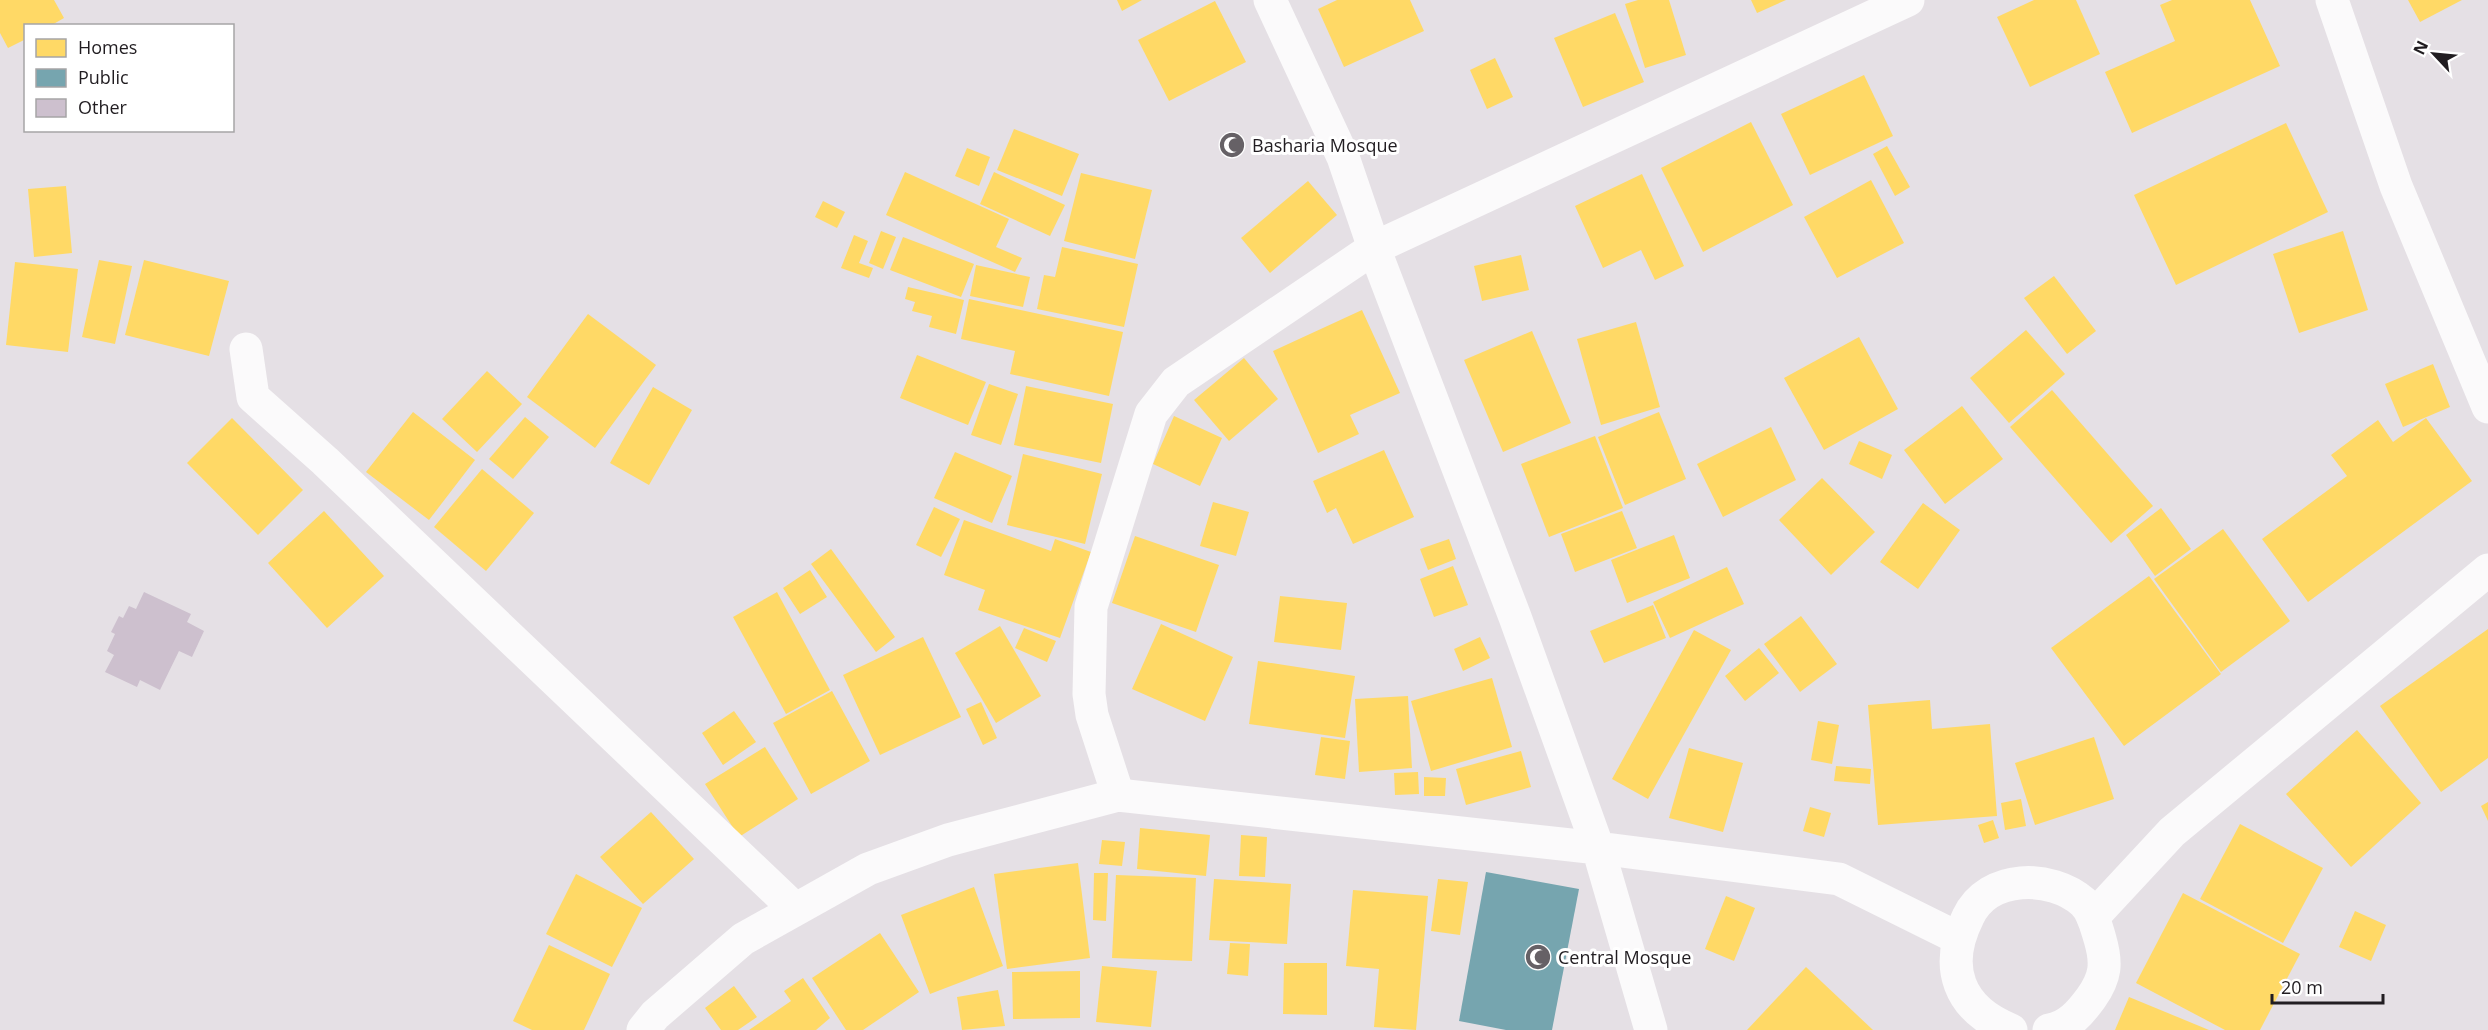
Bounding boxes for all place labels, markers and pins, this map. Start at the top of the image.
mosque icon: Basharia Mosque [1217,130,1247,160]
place label: Basharia Mosque [1252,133,1398,157]
mosque icon: Central Mosque [1523,942,1553,972]
place label: Central Mosque [1558,945,1691,969]

